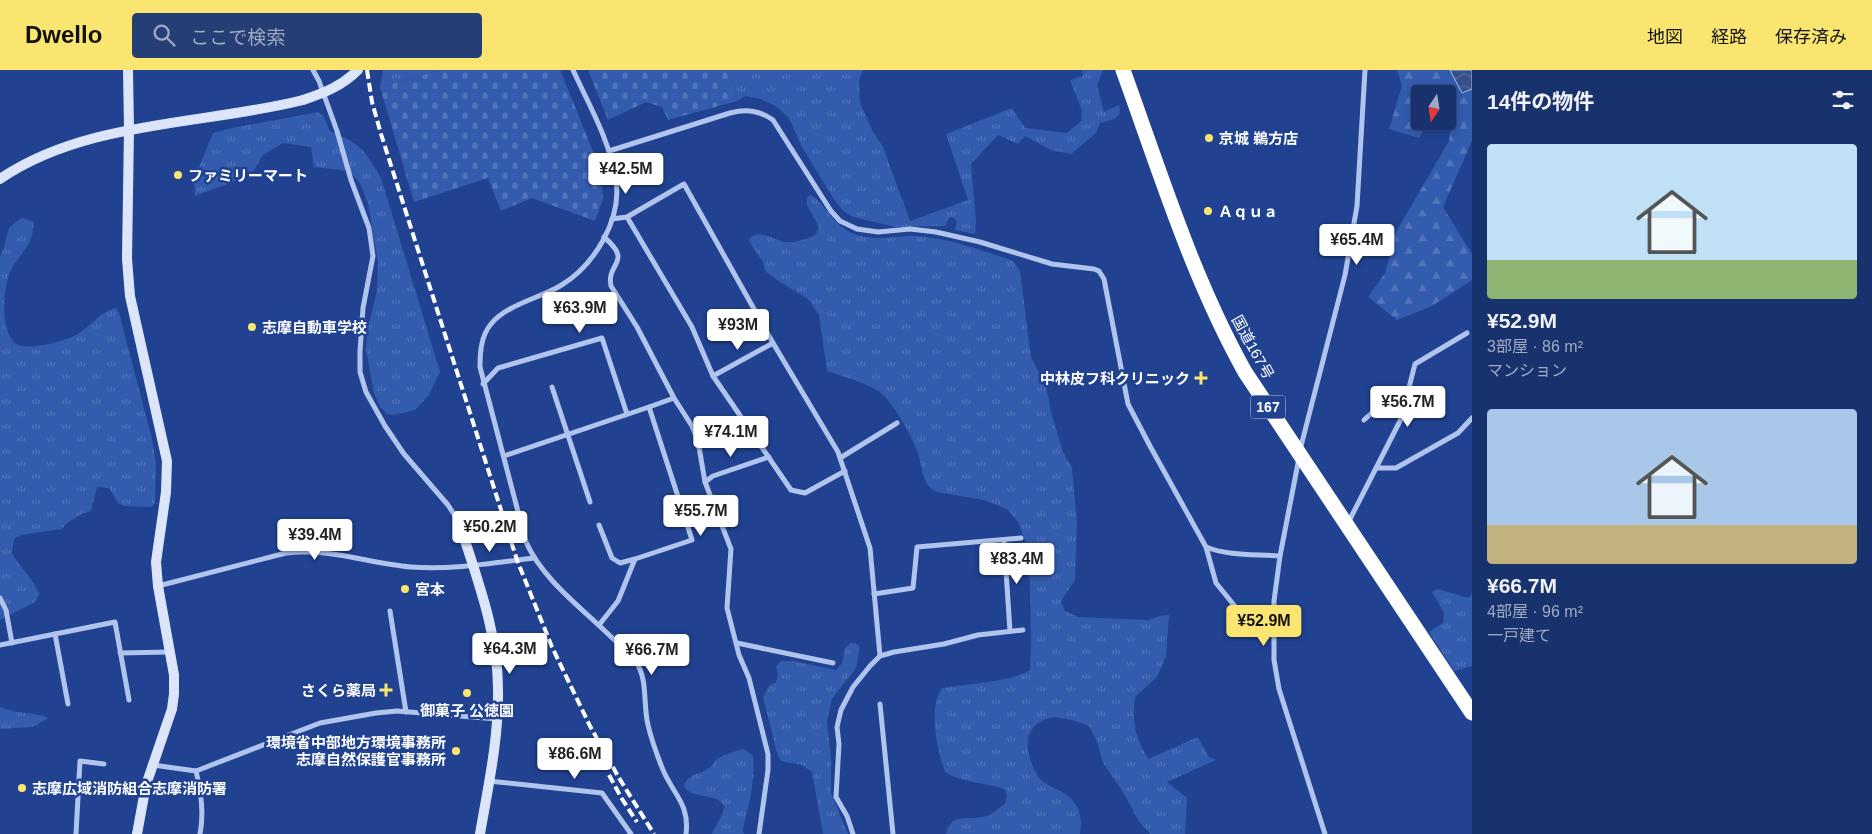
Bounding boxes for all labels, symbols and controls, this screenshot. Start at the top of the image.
search box [132,13,482,58]
text: Dwello [25,21,102,48]
icon: search [150,21,178,49]
text: ここで検索 [190,27,285,48]
text: 地図 [1647,27,1683,47]
text: 経路 [1711,27,1747,47]
text: 保存済み [1775,27,1847,47]
north arrow [1411,85,1456,130]
map controls [1411,85,1456,130]
icon: filters [1829,86,1857,114]
text: 14件の物件 [1487,90,1594,113]
place label: 京城 鵜方店 [1219,130,1298,147]
marker: 京城 鵜方店 [1203,132,1215,144]
pin: ¥42.5M [585,152,667,195]
text: ¥42.5M [599,160,653,177]
place label: ファミリーマート [188,167,308,184]
marker: ファミリーマート [172,169,184,181]
icon: home [1627,177,1717,267]
place label: Ａｑｕａ [1218,203,1278,221]
marker: Ａｑｕａ [1202,205,1214,217]
pin: ¥65.4M [1316,224,1398,266]
text: ¥65.4M [1330,231,1384,248]
pin: ¥63.9M [539,292,621,334]
text: ¥63.9M [553,299,607,316]
pin: ¥93M [708,308,768,351]
text: ¥52.9M [1487,309,1557,332]
street label: 国道167号 [1229,312,1277,382]
text: ¥93M [718,316,758,333]
place label: 志摩自動車学校 [262,319,367,336]
marker: 志摩自動車学校 [246,321,258,333]
text: 3部屋 · 86 m² [1487,338,1583,355]
text: マンション [1487,362,1567,379]
place label: 中林皮フ科クリニック [1040,370,1190,387]
marker: 中林皮フ科クリニック [1194,371,1208,385]
pin: ¥56.7M [1367,386,1449,428]
text: ¥56.7M [1381,393,1435,410]
road number: 167 [1250,396,1286,418]
pin: ¥74.1M [690,416,772,458]
text: ¥74.1M [704,423,758,440]
icon: home [1627,442,1717,532]
pin: ¥55.7M [660,494,742,537]
text: ¥55.7M [674,502,728,519]
pin: ¥50.2M [449,510,531,553]
pin: ¥39.4M [274,518,356,561]
text: ¥50.2M [463,518,517,535]
text: ¥39.4M [288,526,342,543]
pin: ¥83.4M [976,542,1058,585]
text: ¥83.4M [990,550,1044,567]
text: ¥66.7M [1487,574,1557,597]
place label: 宮本 [415,581,445,598]
marker: 宮本 [399,583,411,595]
text: 4部屋 · 96 m² [1487,603,1583,620]
pin: ¥52.9M [1223,604,1305,647]
text: ¥52.9M [1237,612,1291,629]
text: 一戸建て [1487,627,1551,644]
pin: ¥64.3M [469,632,551,675]
pin: ¥66.7M [611,634,693,676]
text: ¥64.3M [483,640,537,657]
text: ¥66.7M [625,641,679,658]
place label: さくら薬局 [301,682,376,699]
marker: さくら薬局 [380,684,392,696]
marker: 御菓子 公徳園 [461,687,473,699]
place label: 御菓子 公徳園 [420,702,514,719]
place label: 環境省中部地方環境事務所 志摩自然保護官事務所 [266,734,446,768]
pin: ¥86.6M [534,738,616,780]
marker: 環境省中部地方環境事務所 志摩自然保護官事務所 [450,745,462,757]
text: ¥86.6M [548,745,602,762]
place label: 志摩広域消防組合志摩消防署 [32,780,227,797]
marker: 志摩広域消防組合志摩消防署 [16,782,28,794]

